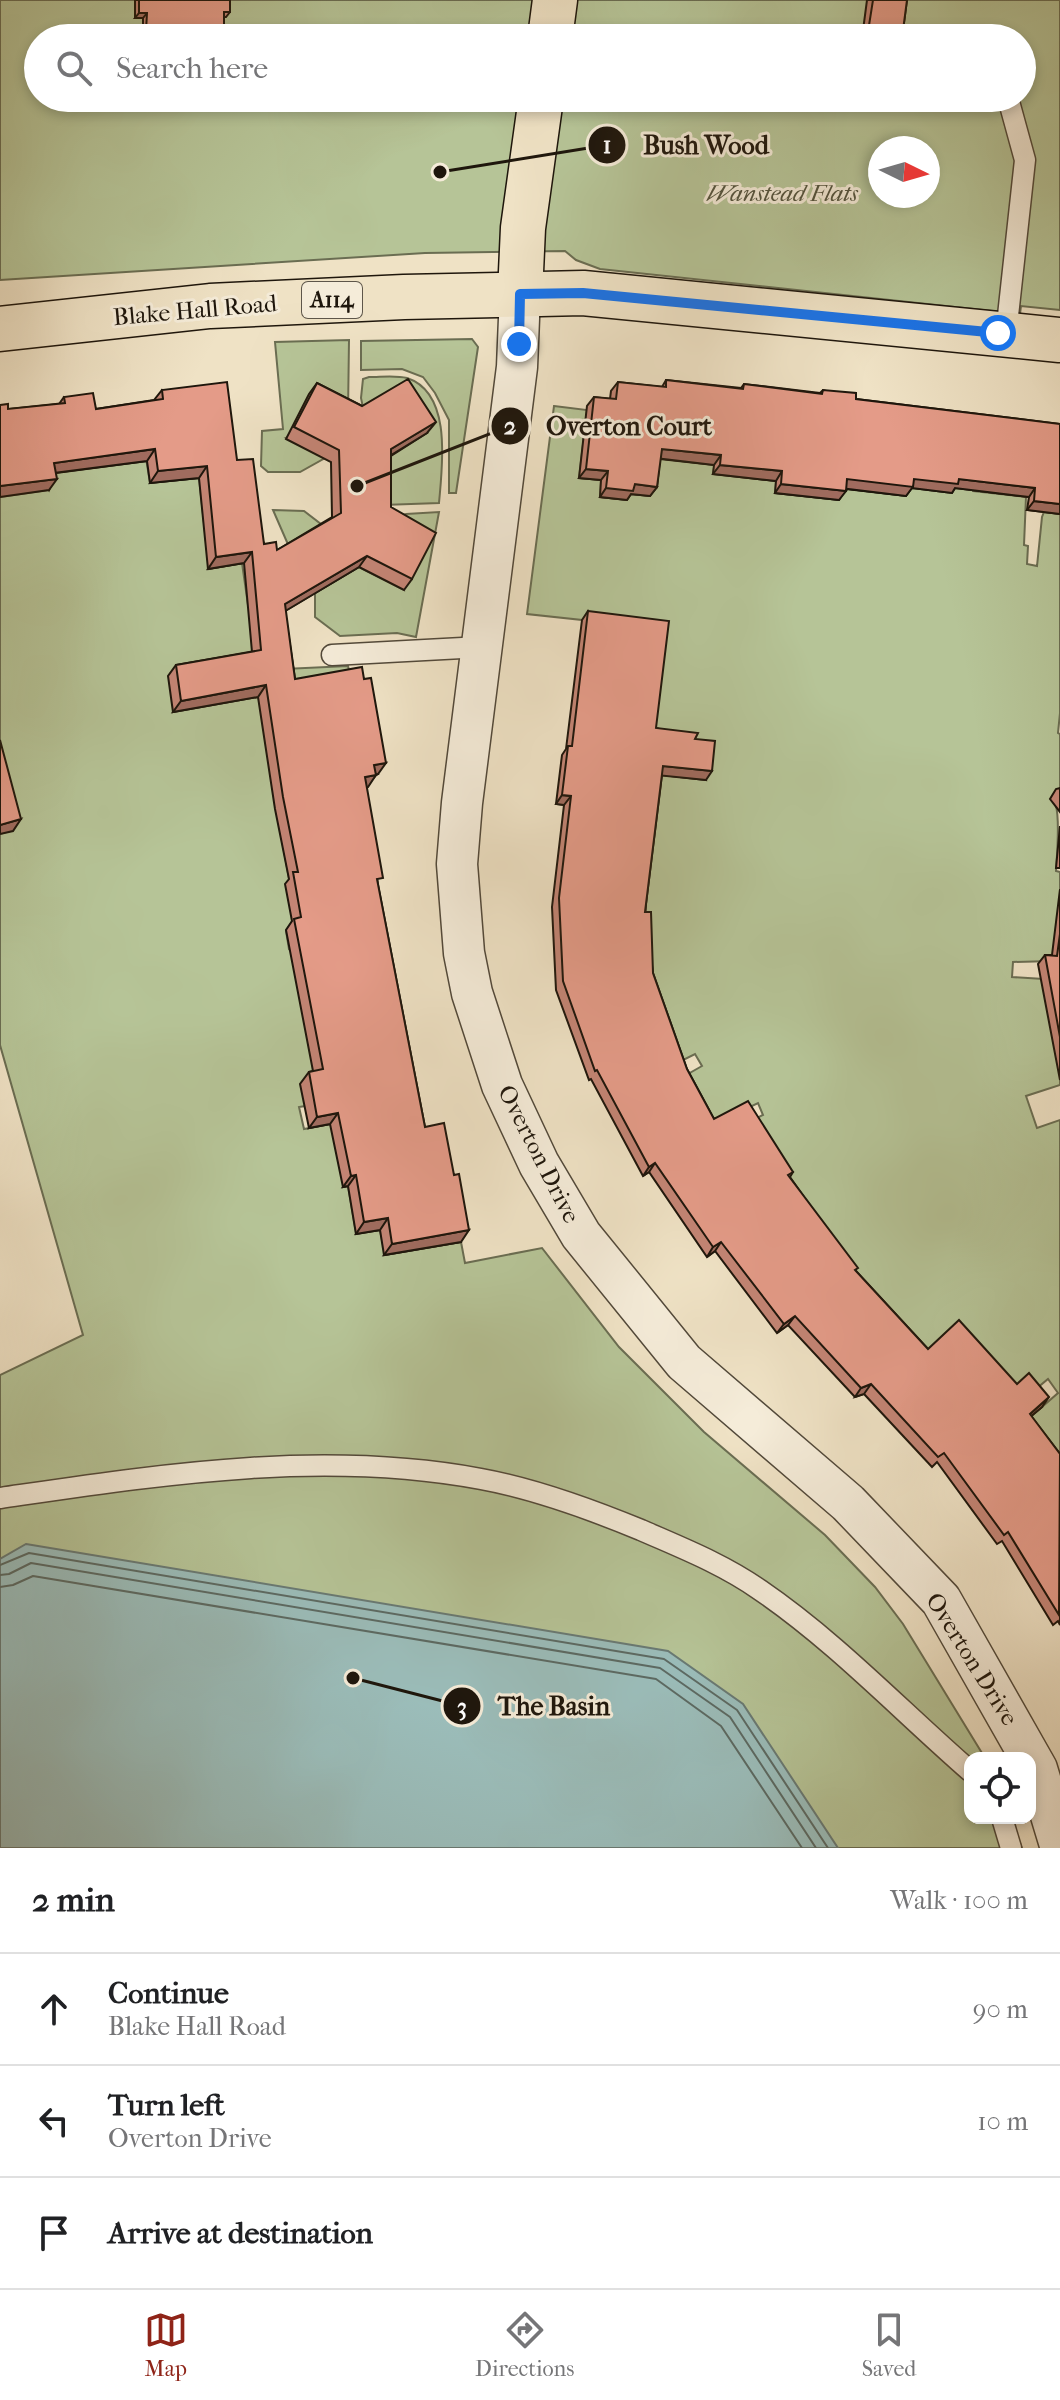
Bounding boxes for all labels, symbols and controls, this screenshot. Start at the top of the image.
search box [24,24,1036,112]
icon: search [52,46,96,90]
text: Search here [116,51,268,86]
callout: Bush Wood [587,120,785,170]
text: Bush Wood [643,130,770,161]
text: 1 [603,131,611,159]
north arrow [868,136,940,208]
park label: Wanstead Flats [706,179,859,207]
road number: A114 [302,282,362,318]
street label: Blake Hall Road [112,289,279,331]
route start [980,315,1016,351]
route end [501,326,537,362]
callout: Overton Court [490,401,728,451]
text: Overton Court [546,411,713,442]
text: 2 [504,412,516,440]
street label: Overton Drive [492,1080,586,1228]
street label: Overton Drive [920,1588,1024,1731]
callout: The Basin [442,1681,626,1731]
text: The Basin [497,1691,611,1722]
text: 3 [457,1693,467,1721]
map controls [964,1752,1036,1824]
button: locate [964,1752,1036,1824]
text: 2 min [32,1880,115,1920]
text: Walk · 100 m [890,1885,1028,1916]
text: Continue [108,1976,229,2011]
icon: ahead [32,1987,76,2031]
text: 90 m [973,1994,1028,2025]
text: Blake Hall Road [108,2011,286,2042]
text: Turn left [108,2088,225,2123]
icon: left [32,2099,76,2143]
text: 10 m [977,2106,1028,2137]
text: Overton Drive [108,2123,272,2154]
icon: arrive [32,2211,76,2255]
text: Arrive at destination [108,2216,373,2251]
tab: Map [144,2308,188,2382]
tab: Directions [475,2308,574,2382]
tab: Saved [862,2308,916,2382]

